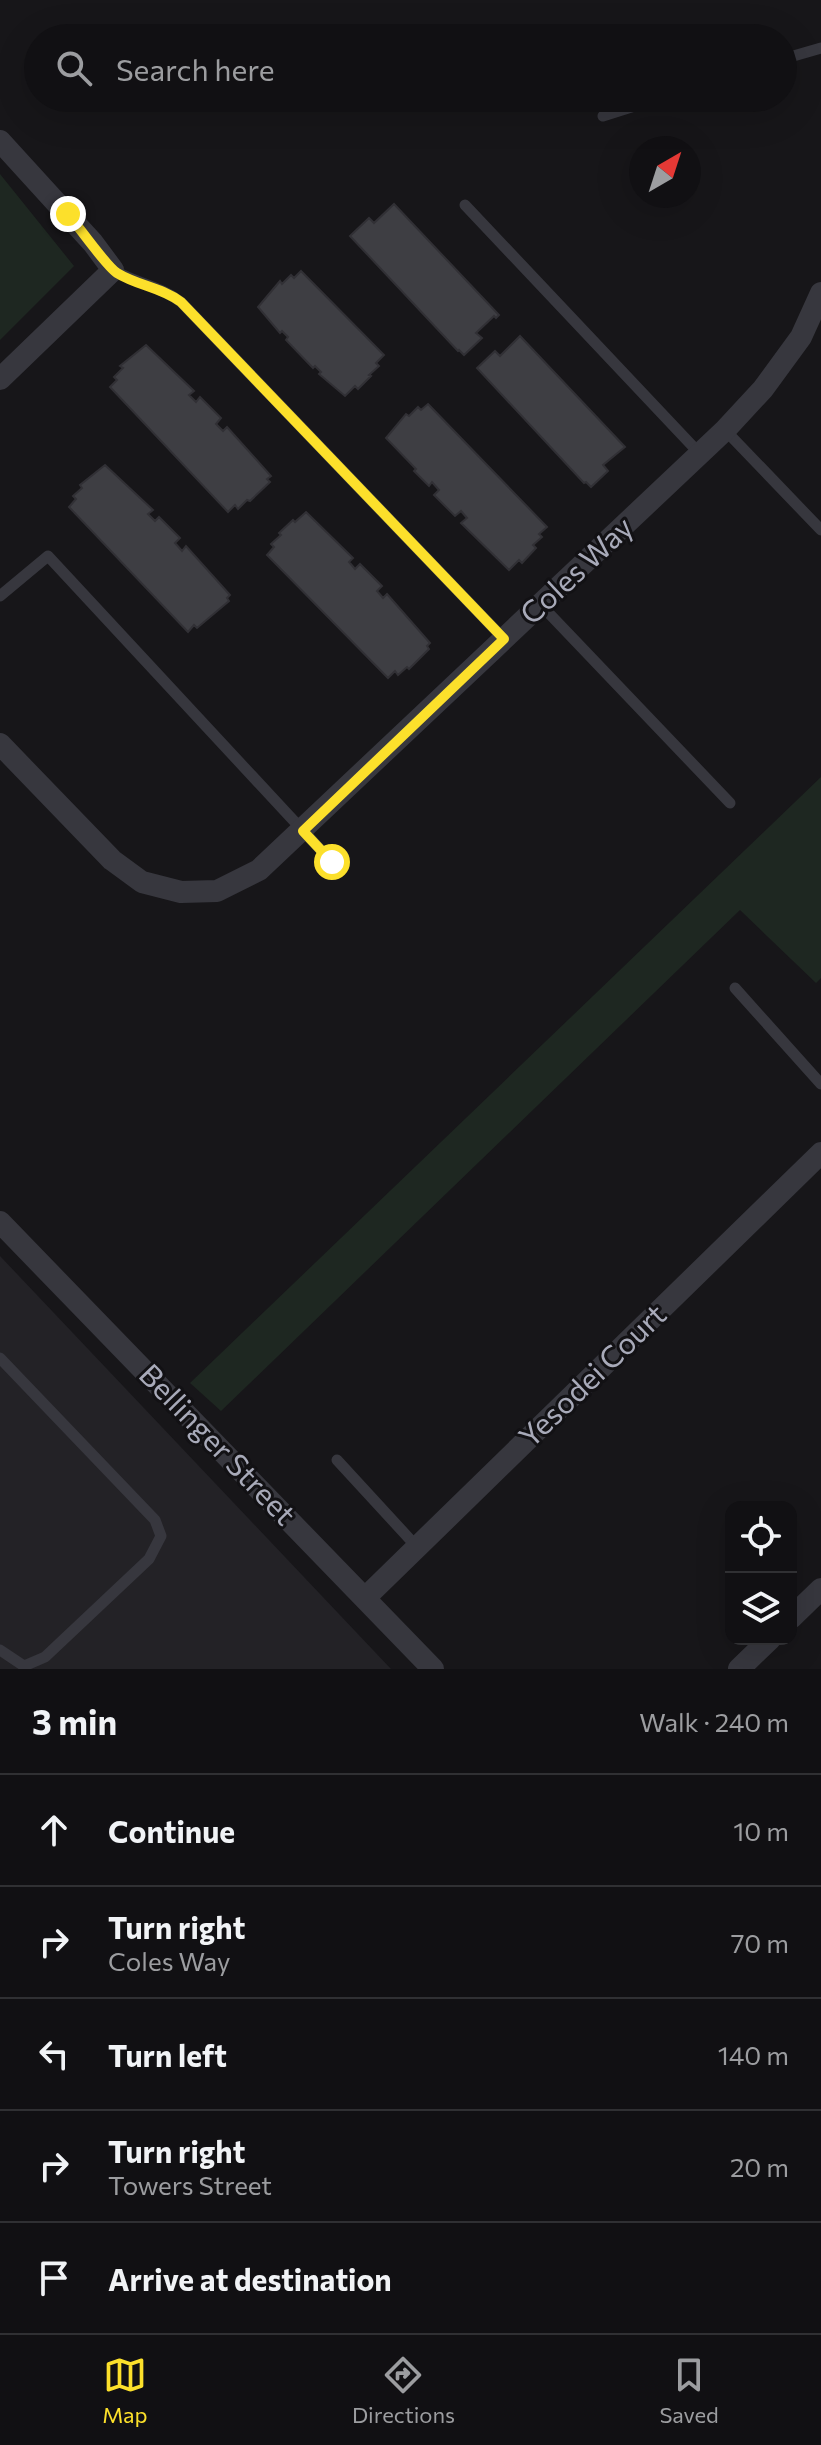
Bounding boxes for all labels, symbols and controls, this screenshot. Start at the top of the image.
search box [24,24,797,112]
icon: search [52,46,96,90]
text: Search here [116,50,275,87]
north arrow [629,136,701,208]
route end [50,196,86,232]
street label: Coles Way [511,507,640,631]
route start [314,844,350,880]
street label: Yesodei Court [510,1295,673,1454]
street label: Bellinger Street [133,1355,305,1532]
map controls [725,1501,797,1645]
button: locate [725,1501,797,1573]
button: layers [725,1573,797,1645]
text: 3 min [32,1700,117,1742]
text: Walk · 240 m [639,1706,789,1737]
icon: ahead [32,1808,76,1852]
text: Continue [108,1812,235,1849]
text: 10 m [733,1815,789,1846]
text: Turn right [108,1908,245,1945]
icon: right [32,1920,76,1964]
text: 70 m [731,1927,789,1958]
text: Coles Way [108,1945,230,1976]
icon: left [32,2032,76,2076]
text: Turn left [108,2036,227,2073]
text: 140 m [718,2039,789,2070]
text: Turn right [108,2132,245,2169]
icon: right [32,2144,76,2188]
text: 20 m [730,2151,789,2182]
text: Towers Street [108,2169,272,2200]
icon: arrive [32,2256,76,2300]
text: Arrive at destination [108,2260,392,2297]
tab: Map [102,2353,148,2428]
tab: Directions [352,2353,455,2428]
tab: Saved [659,2353,719,2428]

